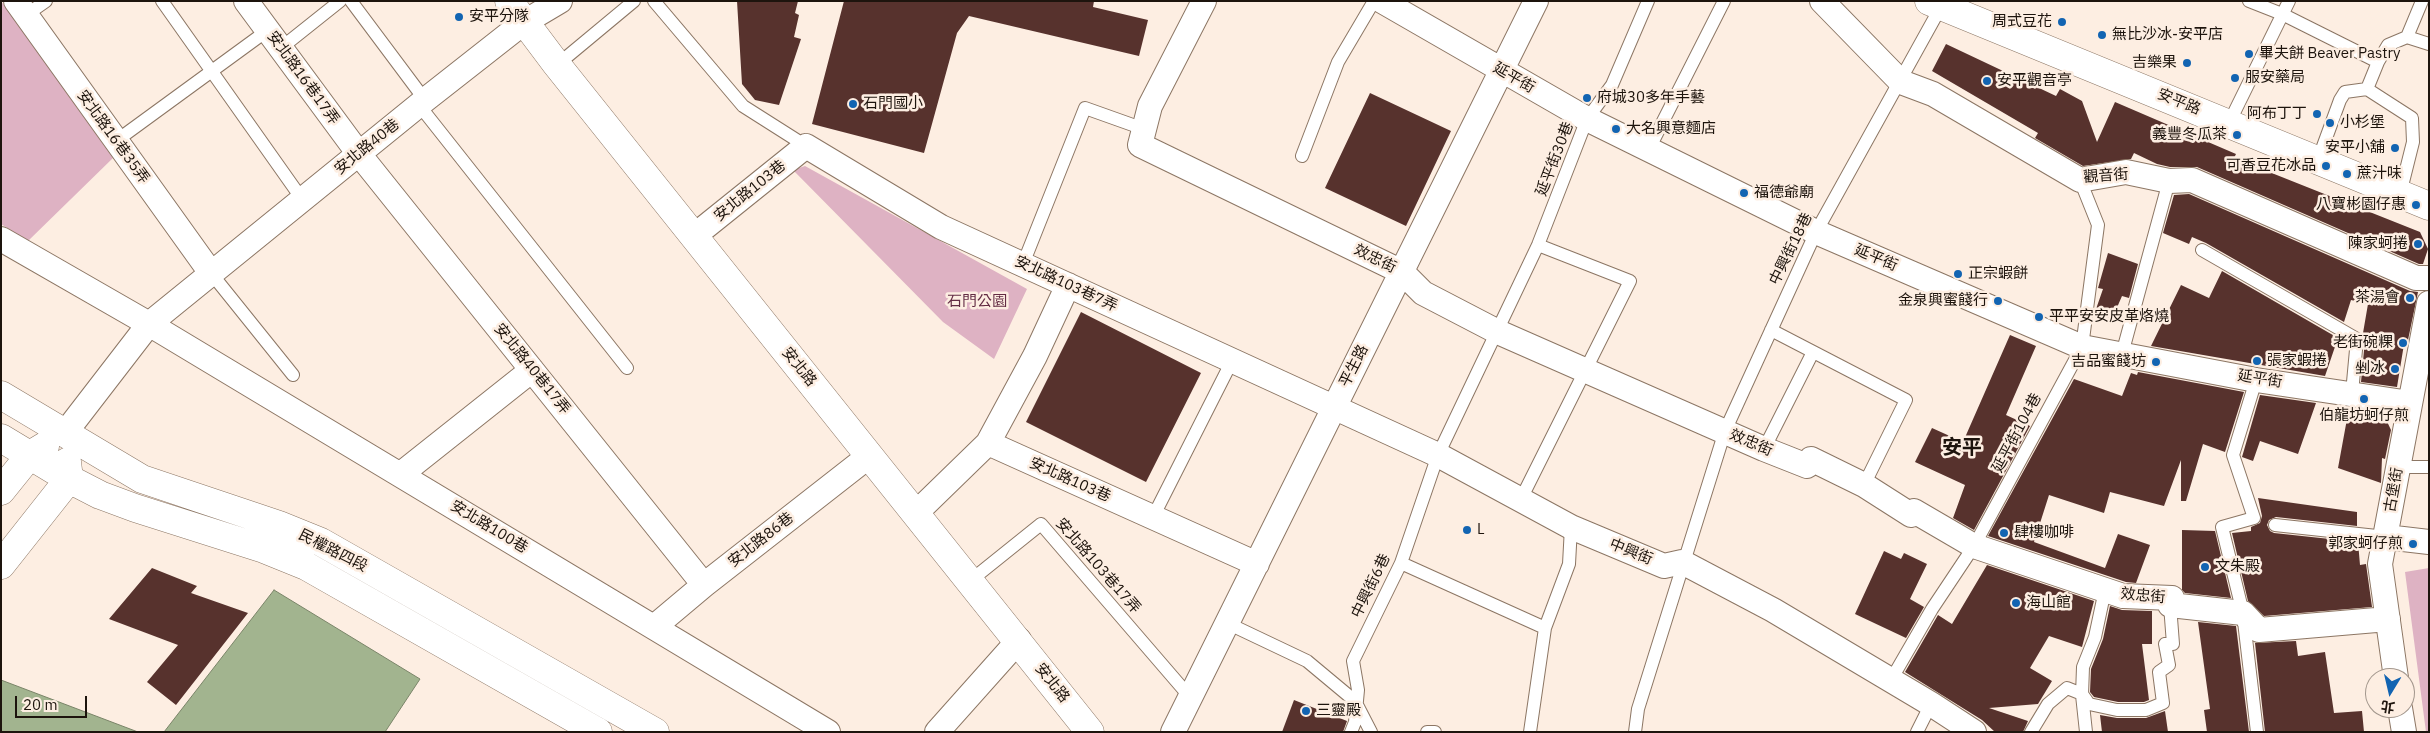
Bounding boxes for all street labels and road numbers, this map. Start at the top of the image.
street label: 安北路16巷17弄 [263,28,343,128]
street label: 延平街 [1490,59,1538,97]
street label: 安平路 [2155,85,2203,119]
street label: 安北路16巷35弄 [73,87,153,187]
street label: 安北路40巷 [331,115,403,179]
street label: 延平街30巷 [1533,119,1577,199]
street label: 安北路103巷 [711,157,789,225]
street label: 觀音街 [2083,165,2129,187]
street label: 中興街18巷 [1766,210,1816,288]
street label: 效忠街 [1351,241,1399,277]
street label: 延平街 [1852,241,1900,275]
street label: 安北路103巷7弄 [1012,252,1120,316]
street label: 安北路40巷17弄 [490,320,574,418]
street label: 平生路 [1336,342,1372,390]
street label: 安北路 [778,344,820,390]
street label: 延平街 [2236,367,2284,391]
street label: 延平街104巷 [1989,390,2045,476]
street label: 效忠街 [1727,426,1775,460]
street label: 安北路103巷 [1027,454,1113,506]
street label: 古堡街 [2381,466,2407,514]
street label: 安北路100巷 [447,497,531,557]
street label: 安北路86巷 [725,509,797,571]
street label: 安北路103巷17弄 [1052,515,1144,617]
street label: 民權路四段 [296,526,370,576]
street label: 中興街 [1607,535,1655,569]
street label: 中興街6巷 [1348,551,1394,621]
street label: 效忠街 [2120,585,2166,607]
street label: 安北路 [1031,660,1073,706]

